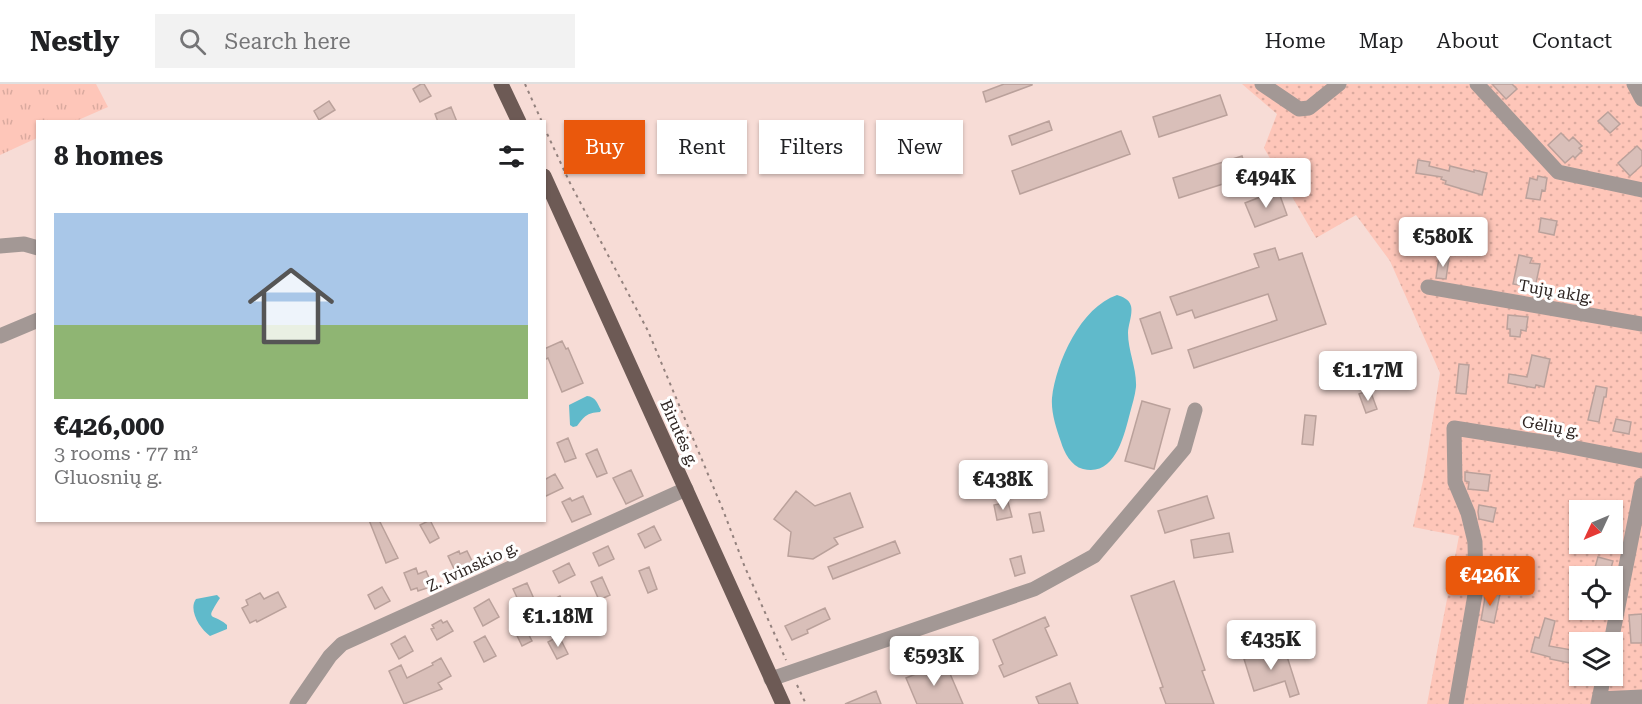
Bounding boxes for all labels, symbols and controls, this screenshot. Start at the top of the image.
search box [155,14,575,68]
text: Nestly [30,25,119,58]
icon: search [176,25,209,58]
text: Search here [224,29,351,54]
text: Home [1265,29,1326,53]
text: Map [1359,29,1404,53]
text: About [1437,29,1499,53]
text: Contact [1532,29,1612,53]
chip: Buy [564,120,645,174]
chip: Rent [657,120,747,174]
chip: Filters [759,120,864,174]
chip: New [876,120,963,174]
icon: filters [495,140,528,173]
text: 8 homes [54,141,163,171]
pin: €494K [1224,158,1308,209]
text: €494K [1236,165,1296,189]
pin: €580K [1401,217,1485,268]
text: €580K [1413,224,1473,248]
icon: home [237,252,345,360]
street label: Tujų aklg. [1517,276,1595,307]
pin: €1.17M [1319,351,1417,402]
text: €1.17M [1333,358,1403,382]
street label: Birutės g. [656,397,703,470]
text: €426,000 [54,411,164,441]
street label: Gėlių g. [1521,412,1581,441]
text: 3 rooms · 77 m² [54,441,198,465]
pin: €438K [961,460,1045,511]
text: Gluosnių g. [54,465,163,489]
text: €438K [973,467,1033,491]
north arrow [1569,500,1623,554]
map controls [1569,500,1623,686]
street label: Z. Ivinskio g. [424,537,521,596]
pin: €426K [1448,556,1532,607]
text: €426K [1460,563,1520,587]
button: locate [1569,566,1623,620]
pin: €1.18M [509,597,607,648]
text: €1.18M [523,604,593,628]
pin: €435K [1229,620,1313,671]
text: €435K [1241,627,1301,651]
button: layers [1569,632,1623,686]
pin: €593K [892,636,976,687]
text: €593K [904,643,964,667]

